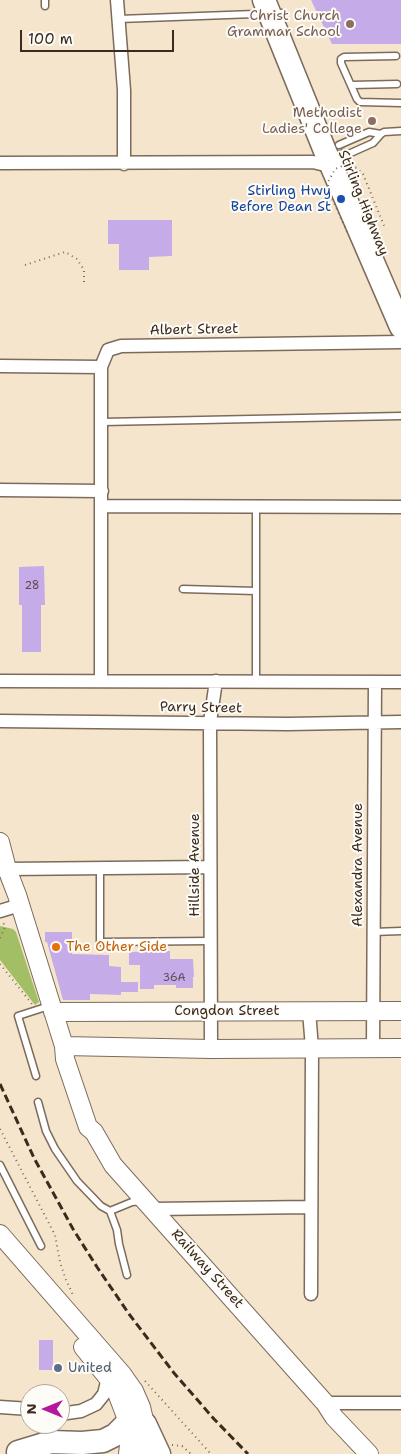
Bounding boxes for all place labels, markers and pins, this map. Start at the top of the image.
place label: Christ Church Grammar School [227,8,340,40]
marker: Christ Church Grammar School [344,18,356,30]
place label: Methodist Ladies' College [262,105,362,138]
marker: Methodist Ladies' College [366,115,378,127]
place label: Stirling Hwy Before Dean St [231,183,331,216]
marker: Stirling Hwy Before Dean St [335,193,347,205]
place label: The Other Side [66,939,167,955]
marker: The Other Side [50,941,62,953]
place label: United [68,1360,112,1376]
marker: United [52,1362,64,1374]

